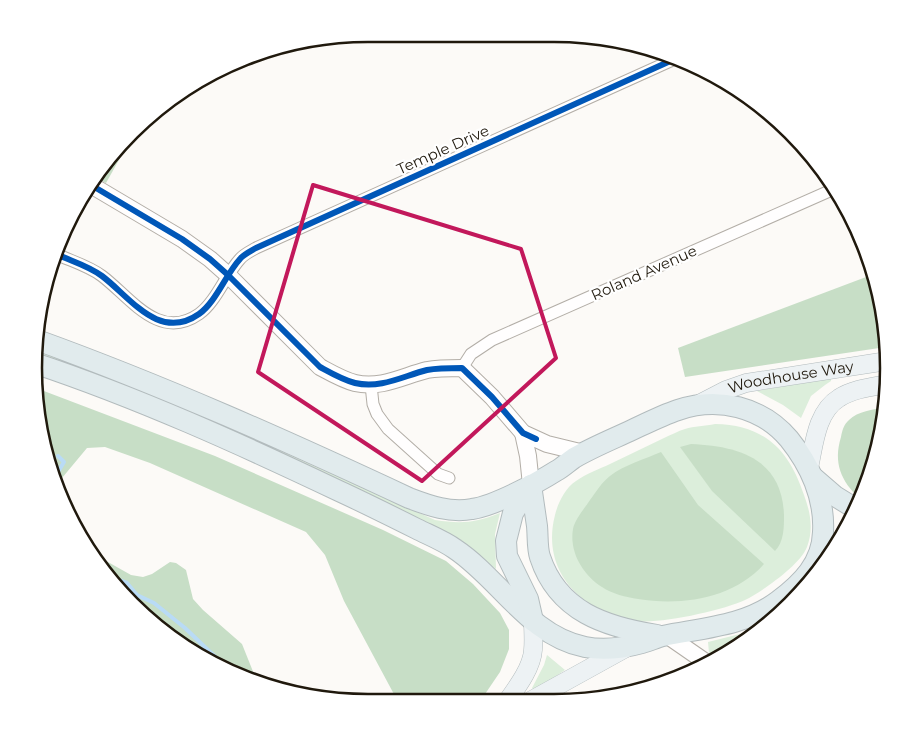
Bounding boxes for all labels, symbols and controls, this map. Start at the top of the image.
street label: Temple Drive [394,121,492,178]
street label: Roland Avenue [588,241,700,304]
street label: Woodhouse Way [725,356,856,398]

